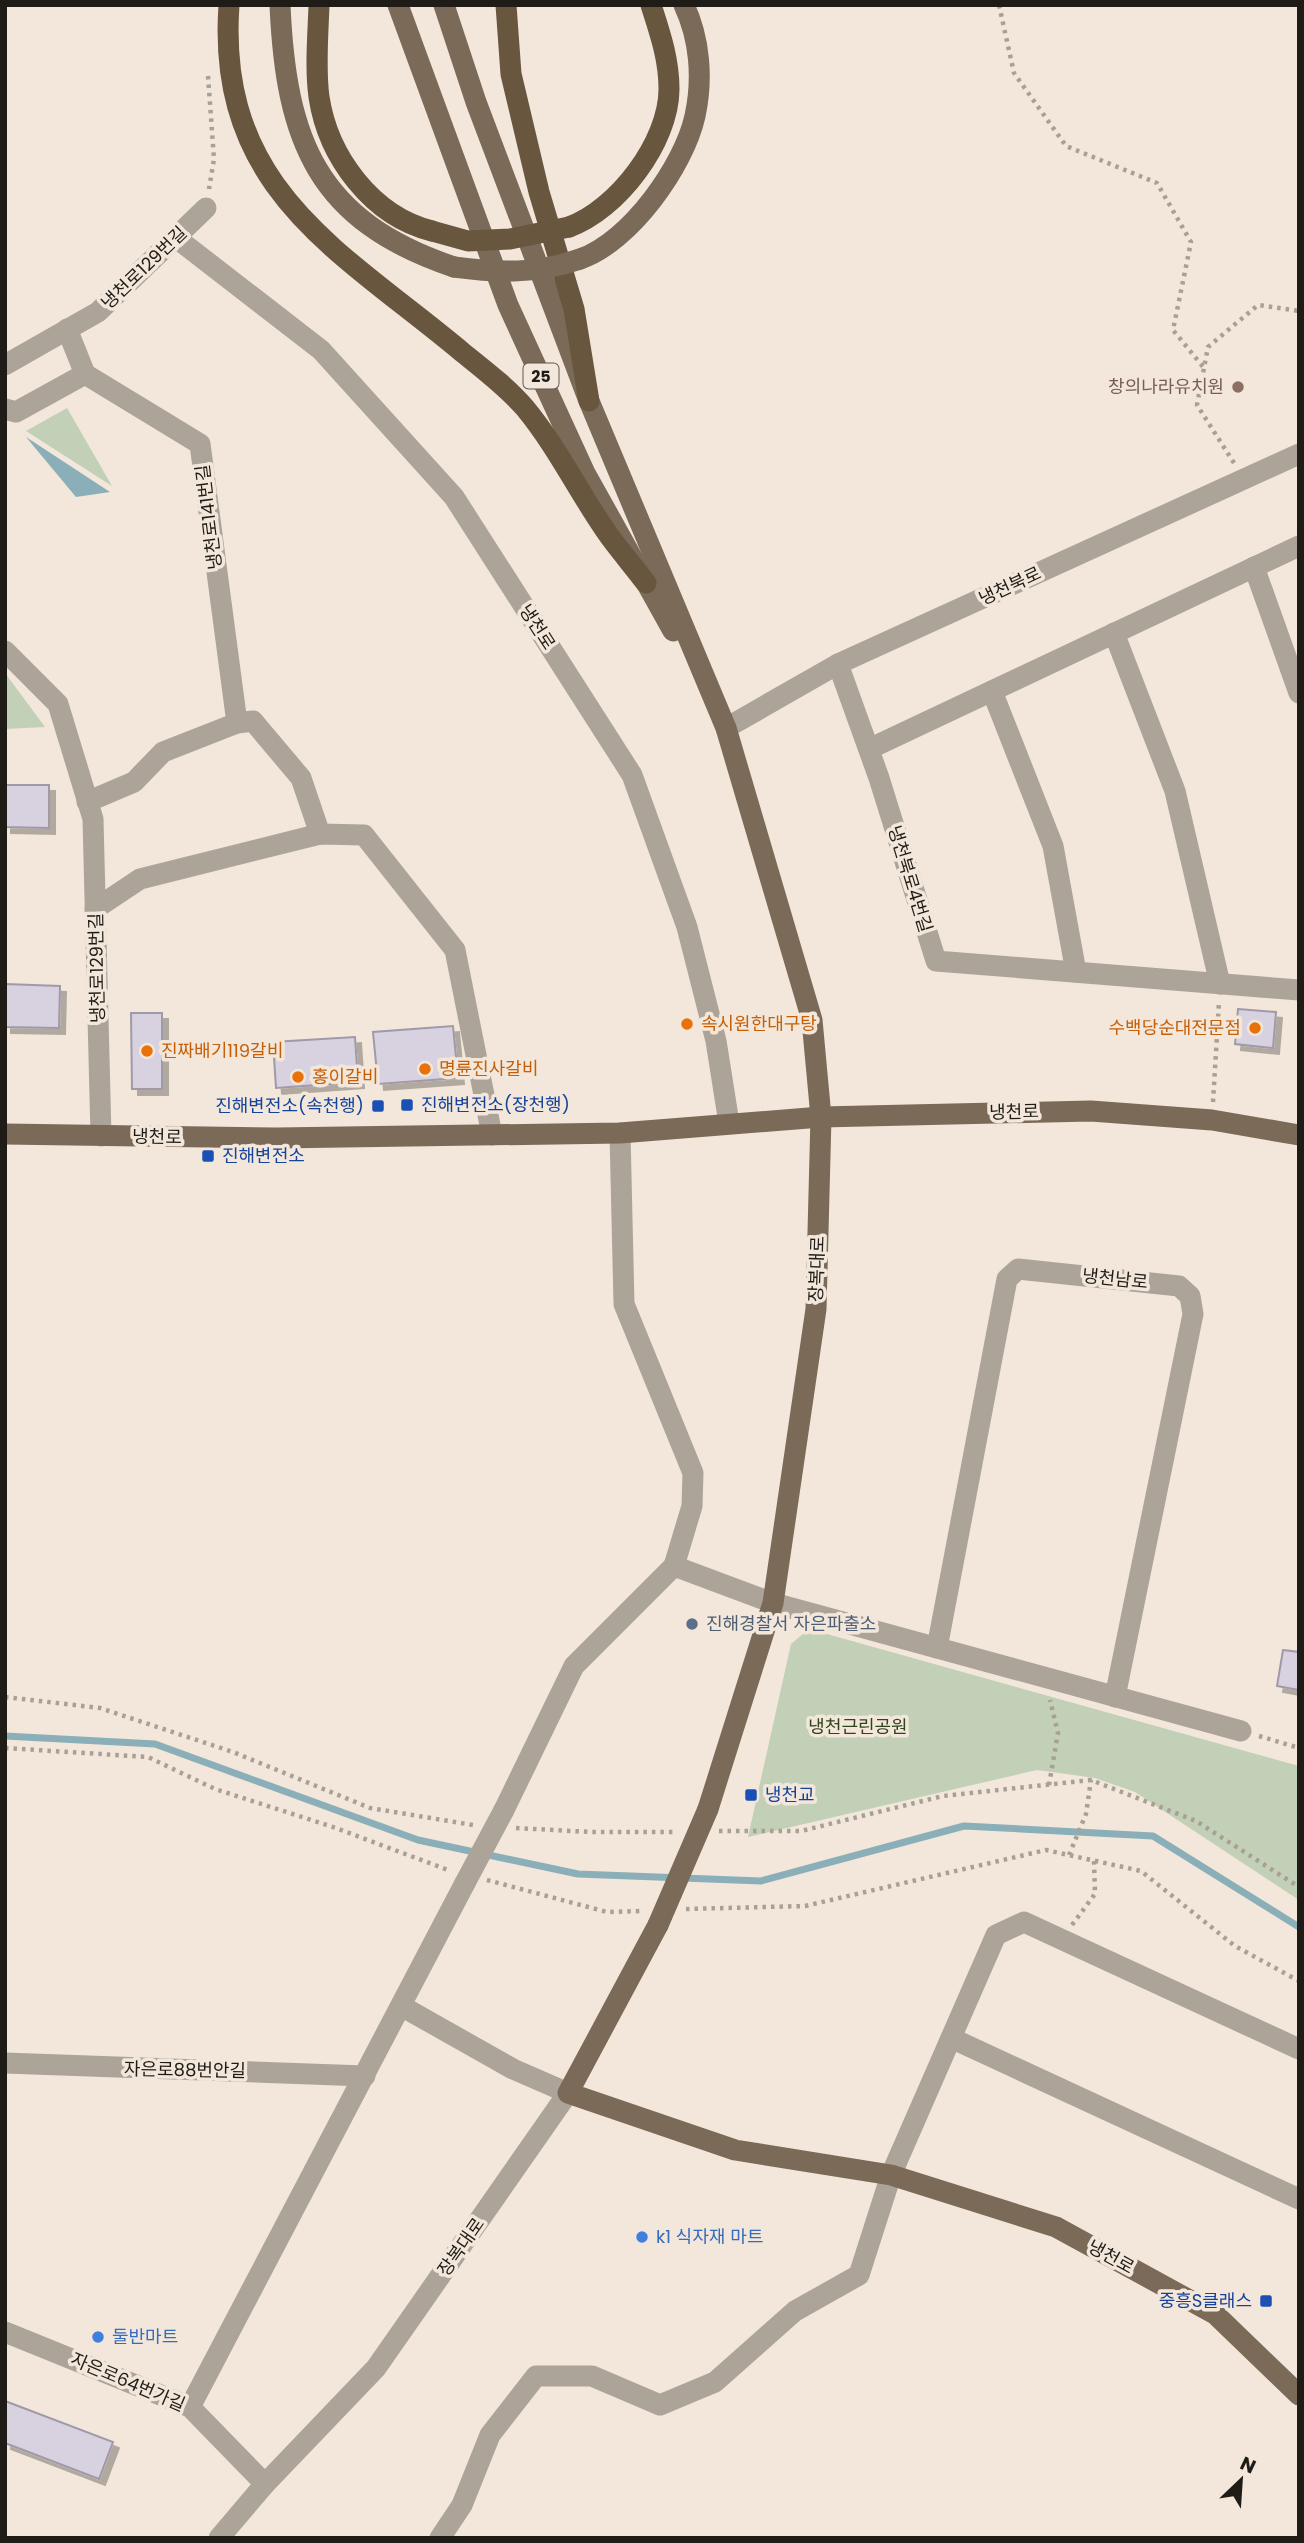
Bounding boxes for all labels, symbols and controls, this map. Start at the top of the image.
street label: 냉천로129번길 [95,220,192,315]
road number: 25 [524,364,558,388]
place label: 창의나라유치원 [1108,374,1224,399]
marker: 창의나라유치원 [1230,379,1246,395]
street label: 냉천로141번길 [190,463,227,571]
street label: 냉천북로 [974,560,1045,611]
street label: 냉천로 [513,599,561,654]
street label: 냉천북로4번길 [882,822,939,935]
street label: 냉천로129번길 [83,913,110,1023]
place label: 속시원한대구탕 [701,1011,817,1036]
place label: 수백당순대전문점 [1109,1015,1241,1040]
marker: 속시원한대구탕 [679,1016,695,1032]
marker: 수백당순대전문점 [1247,1020,1263,1036]
place label: 진짜배기119갈비 [161,1038,283,1063]
marker: 진짜배기119갈비 [139,1043,155,1059]
place label: 명륜진사갈비 [439,1056,538,1081]
marker: 명륜진사갈비 [417,1061,433,1077]
place label: 홍이갈비 [312,1064,378,1089]
marker: 홍이갈비 [290,1069,306,1085]
place label: 진해변전소(장천행) [421,1092,570,1117]
place label: 진해변전소(속천행) [215,1093,364,1118]
marker: 진해변전소(장천행) [399,1097,415,1113]
marker: 진해변전소(속천행) [370,1098,386,1114]
street label: 냉천로 [989,1099,1039,1124]
street label: 냉천로 [132,1124,182,1149]
place label: 진해변전소 [222,1143,305,1168]
marker: 진해변전소 [200,1148,216,1164]
street label: 장복대로 [803,1235,830,1303]
street label: 냉천남로 [1081,1263,1149,1294]
place label: 진해경찰서 자은파출소 [706,1611,876,1636]
marker: 진해경찰서 자은파출소 [684,1616,700,1632]
park label: 냉천근린공원 [808,1714,908,1739]
place label: 냉천교 [765,1782,815,1807]
marker: 냉천교 [743,1787,759,1803]
street label: 자은로88번안길 [124,2056,246,2083]
street label: 장복대로 [431,2212,490,2281]
place label: k1 식자재 마트 [656,2224,763,2249]
marker: k1 식자재 마트 [634,2229,650,2245]
street label: 냉천로 [1083,2234,1139,2280]
place label: 중흥S클래스 [1159,2288,1252,2313]
marker: 중흥S클래스 [1258,2293,1274,2309]
place label: 둘반마트 [112,2324,178,2349]
marker: 둘반마트 [90,2329,106,2345]
street label: 자은로64번가길 [67,2346,189,2417]
north arrow [1206,2445,1276,2515]
text: N [1236,2450,1260,2480]

